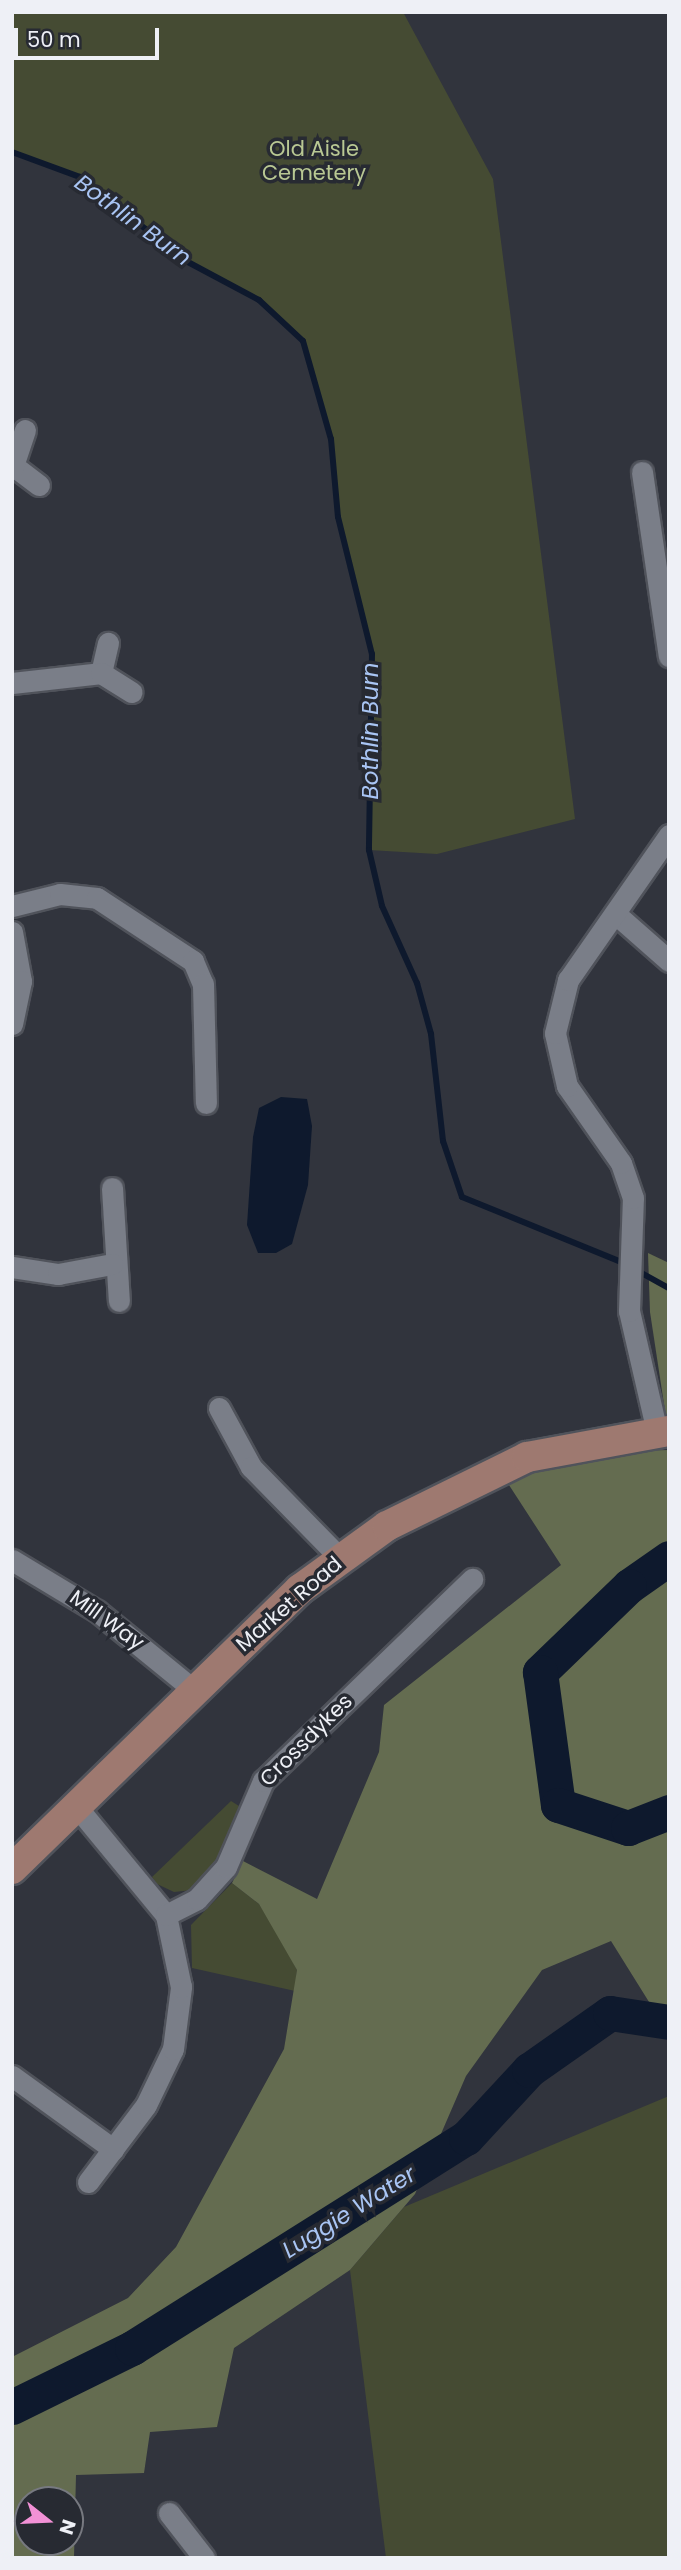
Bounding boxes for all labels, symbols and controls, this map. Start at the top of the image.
scale bar [18,14,163,58]
text: 50 m [27,25,81,54]
park label: Old Aisle Cemetery [262,136,366,186]
water label: Bothlin Burn [70,169,196,271]
water label: Bothlin Burn [356,663,384,799]
street label: Market Road [231,1551,347,1657]
street label: Mill Way [65,1585,149,1655]
street label: Crossdykes [255,1689,357,1791]
water label: Luggie Water [277,2160,421,2264]
north arrow [14,2486,84,2556]
text: N [52,2516,83,2538]

